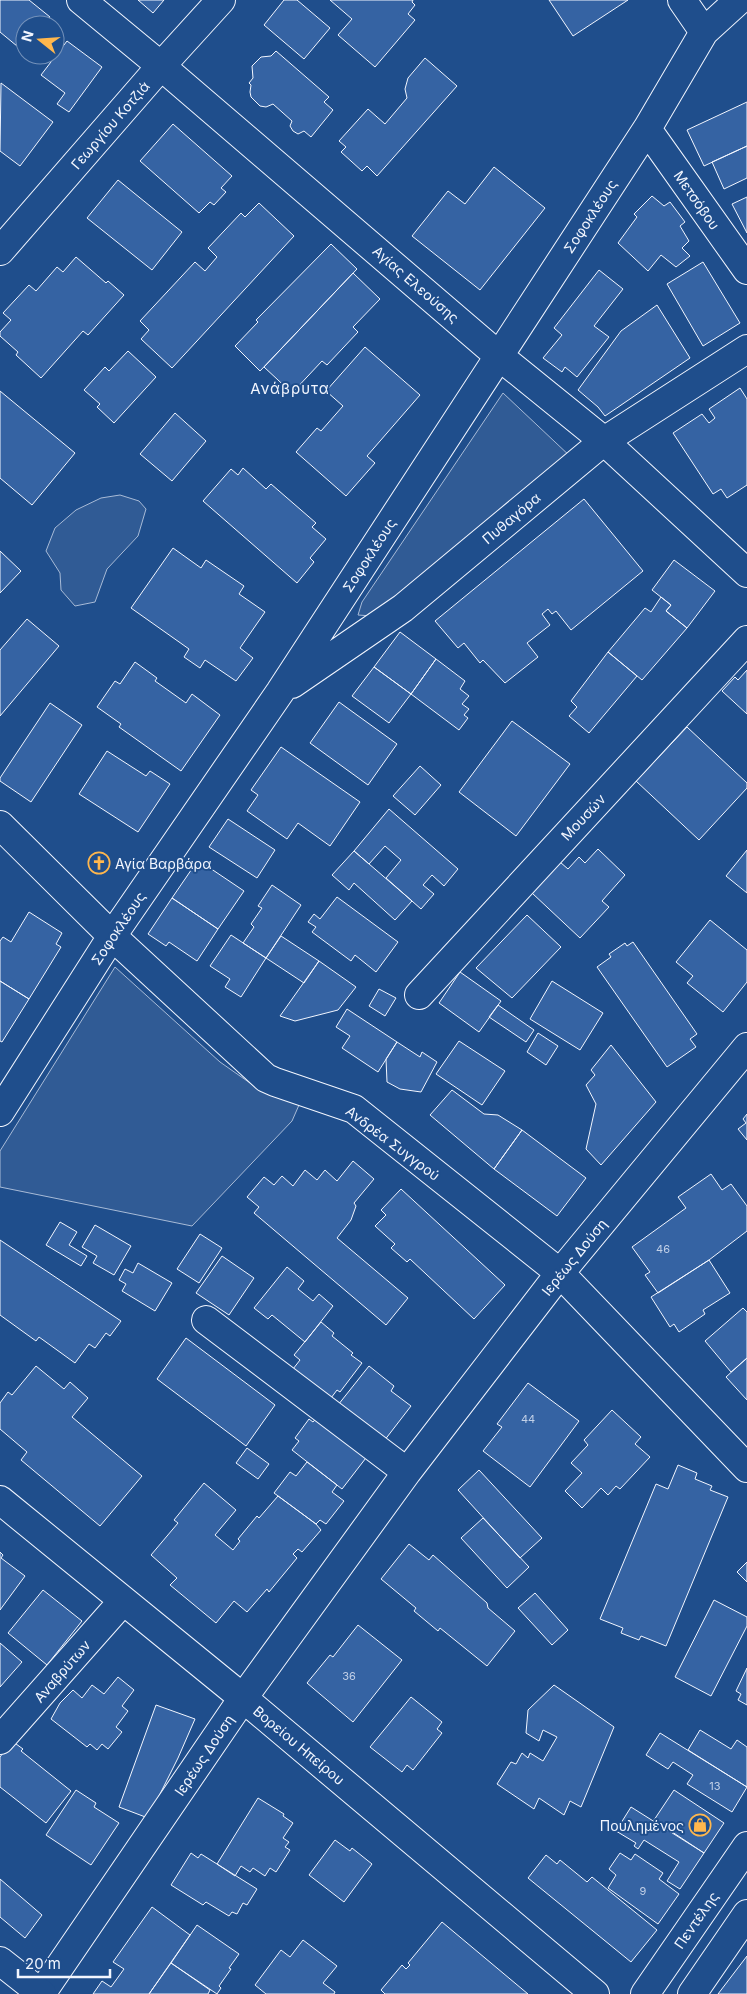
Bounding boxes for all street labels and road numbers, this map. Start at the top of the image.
street label: Γεωργίου Κοτζιά [67,78,153,172]
street label: Μετσόβου [670,167,724,233]
street label: Σοφοκλέους [560,176,620,256]
street label: Αγίας Ελεούσης [369,242,463,326]
street label: Πυθαγόρα [478,489,544,547]
street label: Σοφοκλέους [339,515,399,595]
street label: Μουσών [557,790,609,844]
street label: Σοφοκλέους [87,888,149,968]
street label: Ανδρέα Συγγρού [343,1102,443,1184]
street label: Ιερέως Δούση [538,1215,610,1299]
street label: Αναβρύτων [30,1636,94,1706]
street label: Βορείου Ηπείρου [250,1702,348,1788]
street label: Ιερέως Δούση [171,1711,237,1799]
street label: Πεντέλης [670,1888,722,1952]

